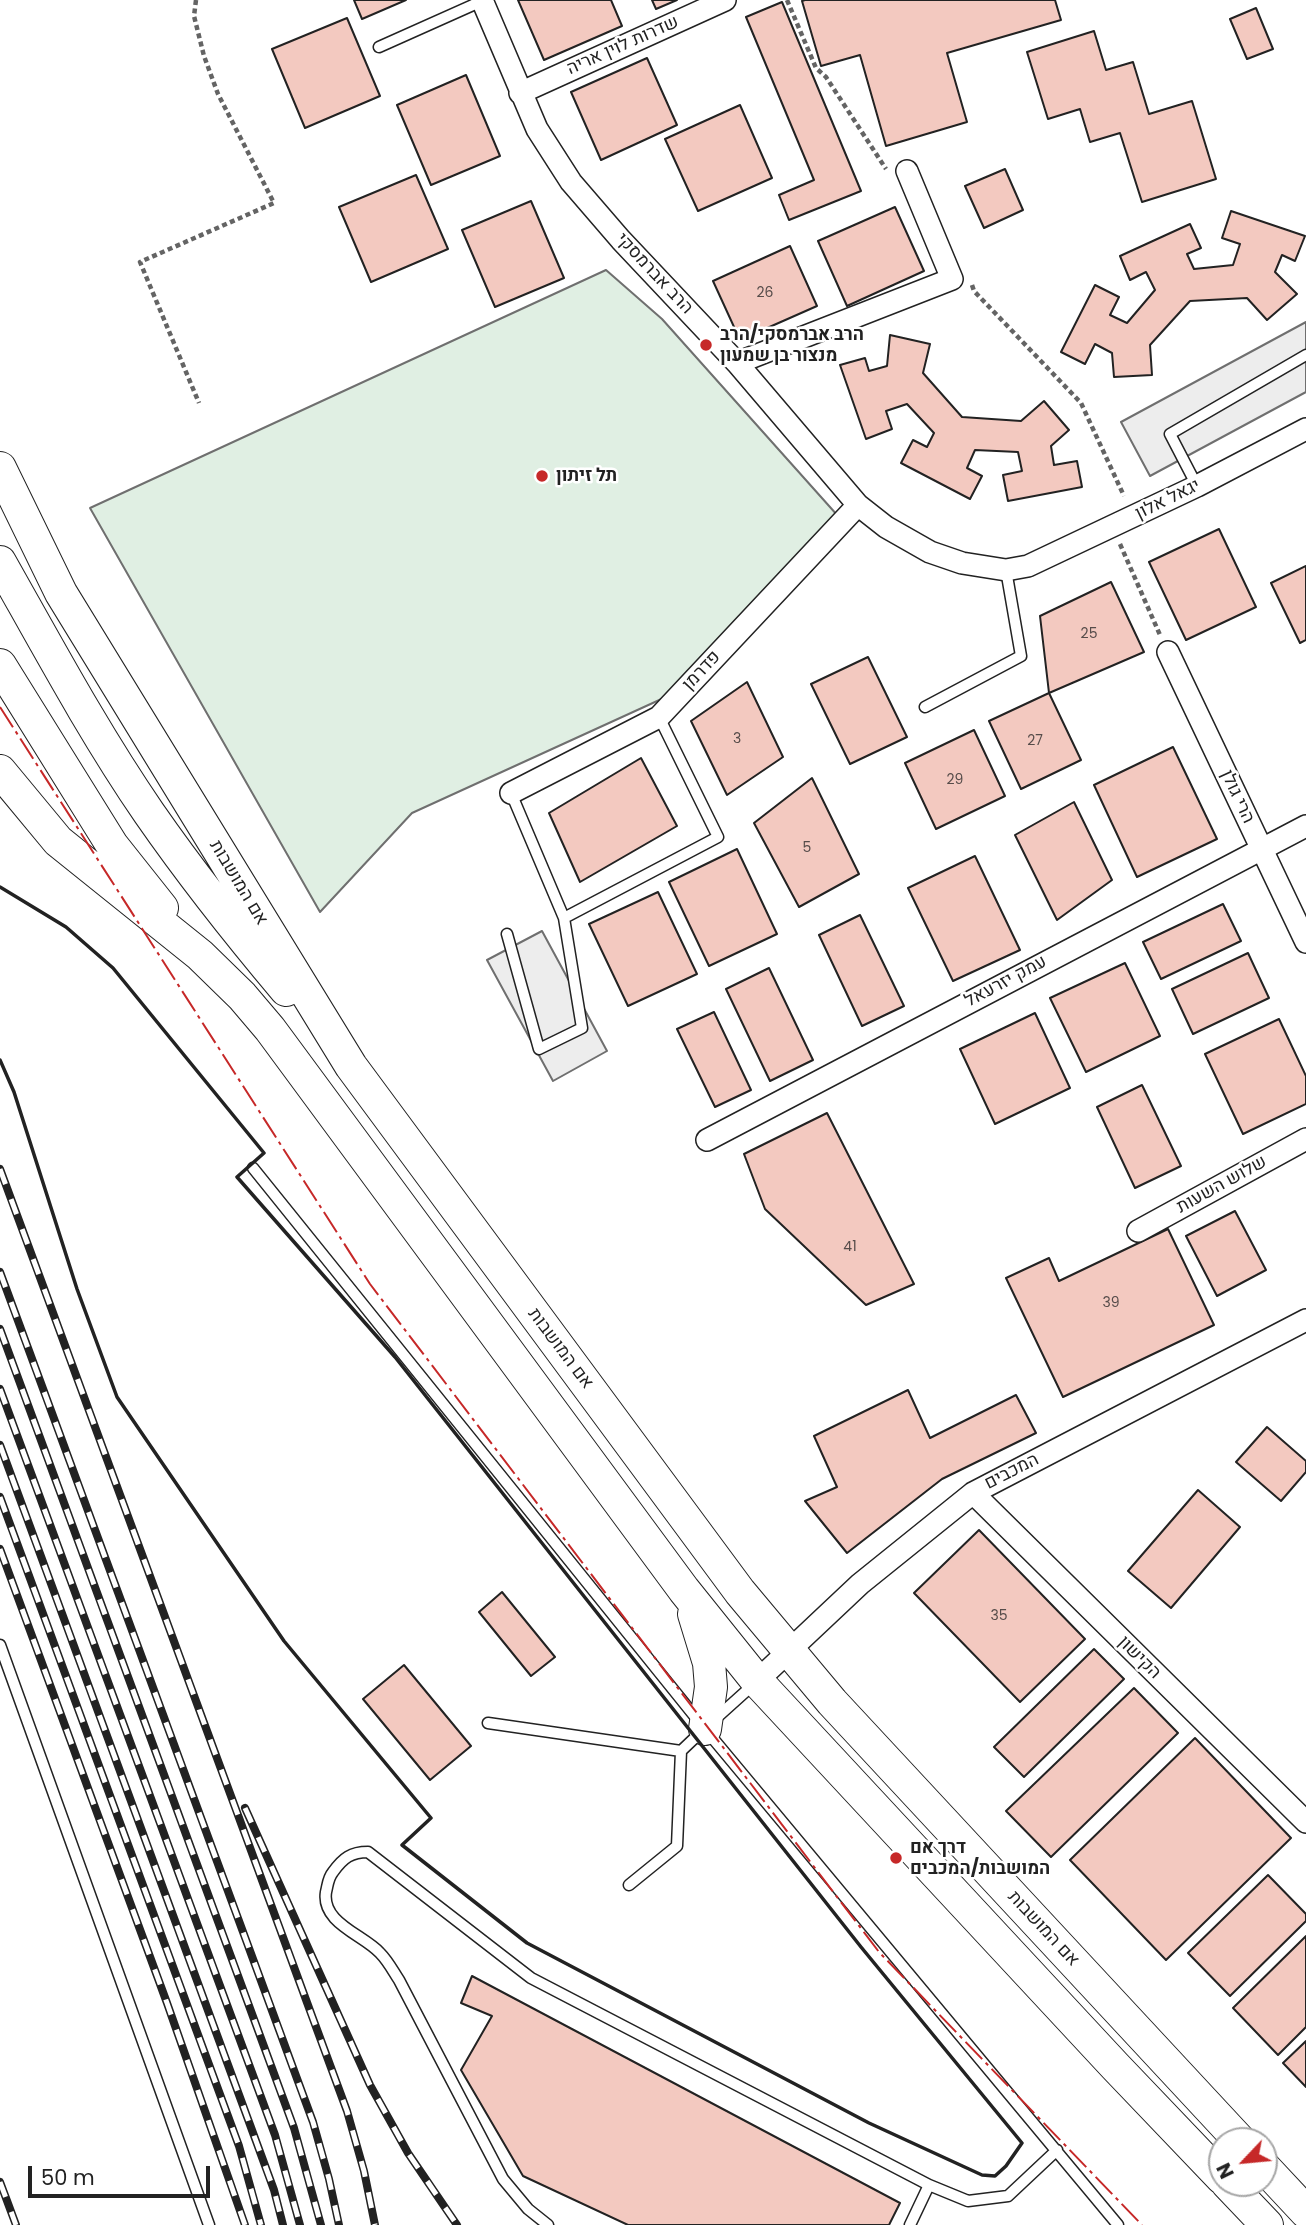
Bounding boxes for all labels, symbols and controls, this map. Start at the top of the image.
street label: שדרות לוין אריה [564,12,682,80]
street label: הרב אברמסקי [611,229,697,319]
house number: 26 [757,285,773,301]
place label: הרב אברמסקי/הרב מנצור בן שמעון [720,324,864,366]
marker: הרב אברמסקי/הרב מנצור בן שמעון [698,337,714,353]
place label: תל זיתון [556,465,617,487]
marker: תל זיתון [534,468,550,484]
street label: יגאל אלון [1132,475,1204,525]
house number: 25 [1081,626,1097,642]
street label: פדרמן [678,647,726,695]
house number: 3 [733,731,741,747]
house number: 27 [1027,733,1043,749]
street label: הרי גולן [1215,767,1259,827]
house number: 29 [947,772,963,788]
street label: אם המושבות [204,837,272,929]
house number: 5 [803,840,811,856]
street label: עמק יזרעאל [961,951,1051,1013]
street label: שלוש השעות [1173,1151,1271,1219]
house number: 41 [843,1239,857,1255]
house number: 39 [1102,1295,1120,1311]
street label: אם המושבות [523,1304,597,1394]
street label: המכבים [981,1449,1043,1495]
house number: 35 [990,1608,1008,1624]
street label: הקישון [1113,1632,1165,1684]
place label: דרך אם המושבות/המכבים [910,1837,1050,1880]
marker: דרך אם המושבות/המכבים [888,1850,904,1866]
street label: אם המושבות [1003,1887,1083,1971]
north arrow [1208,2127,1278,2197]
scale bar [32,2152,214,2196]
text: N [1210,2158,1241,2183]
text: 50 m [41,2163,95,2192]

